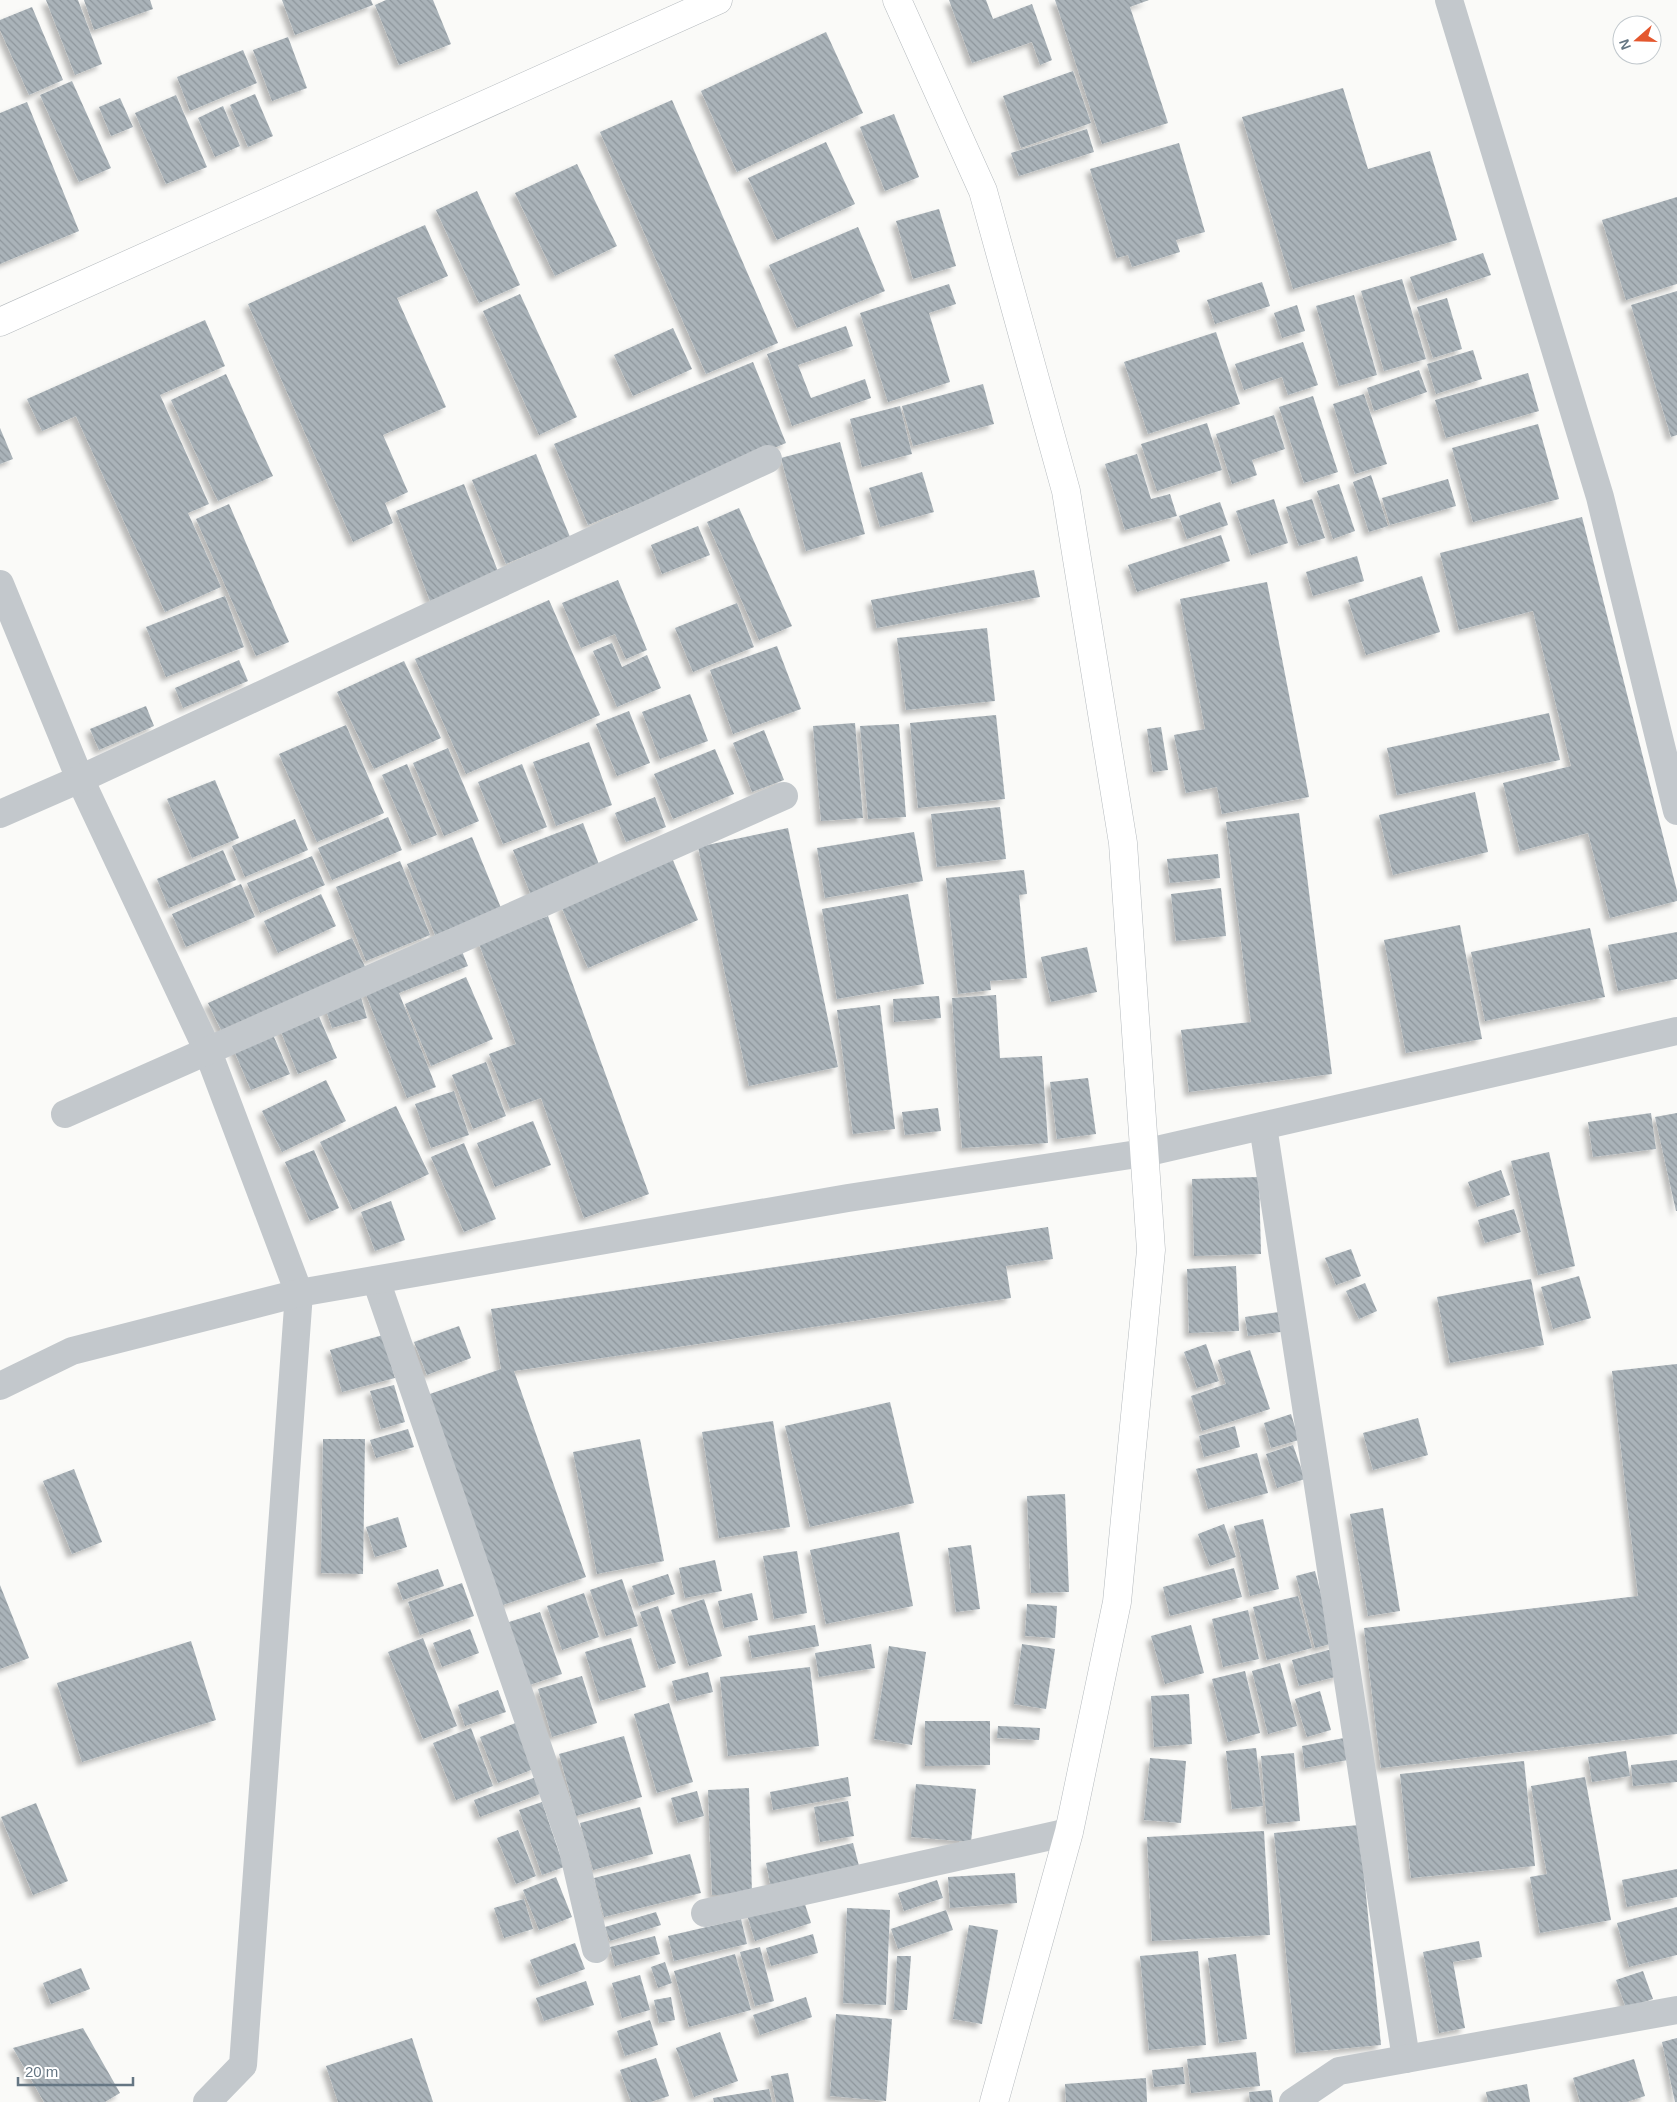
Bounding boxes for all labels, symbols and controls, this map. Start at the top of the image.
north arrow [1612,15,1662,65]
text: N [1616,37,1634,52]
scale bar [18,2054,132,2086]
text: 20 m [25,2063,58,2080]

